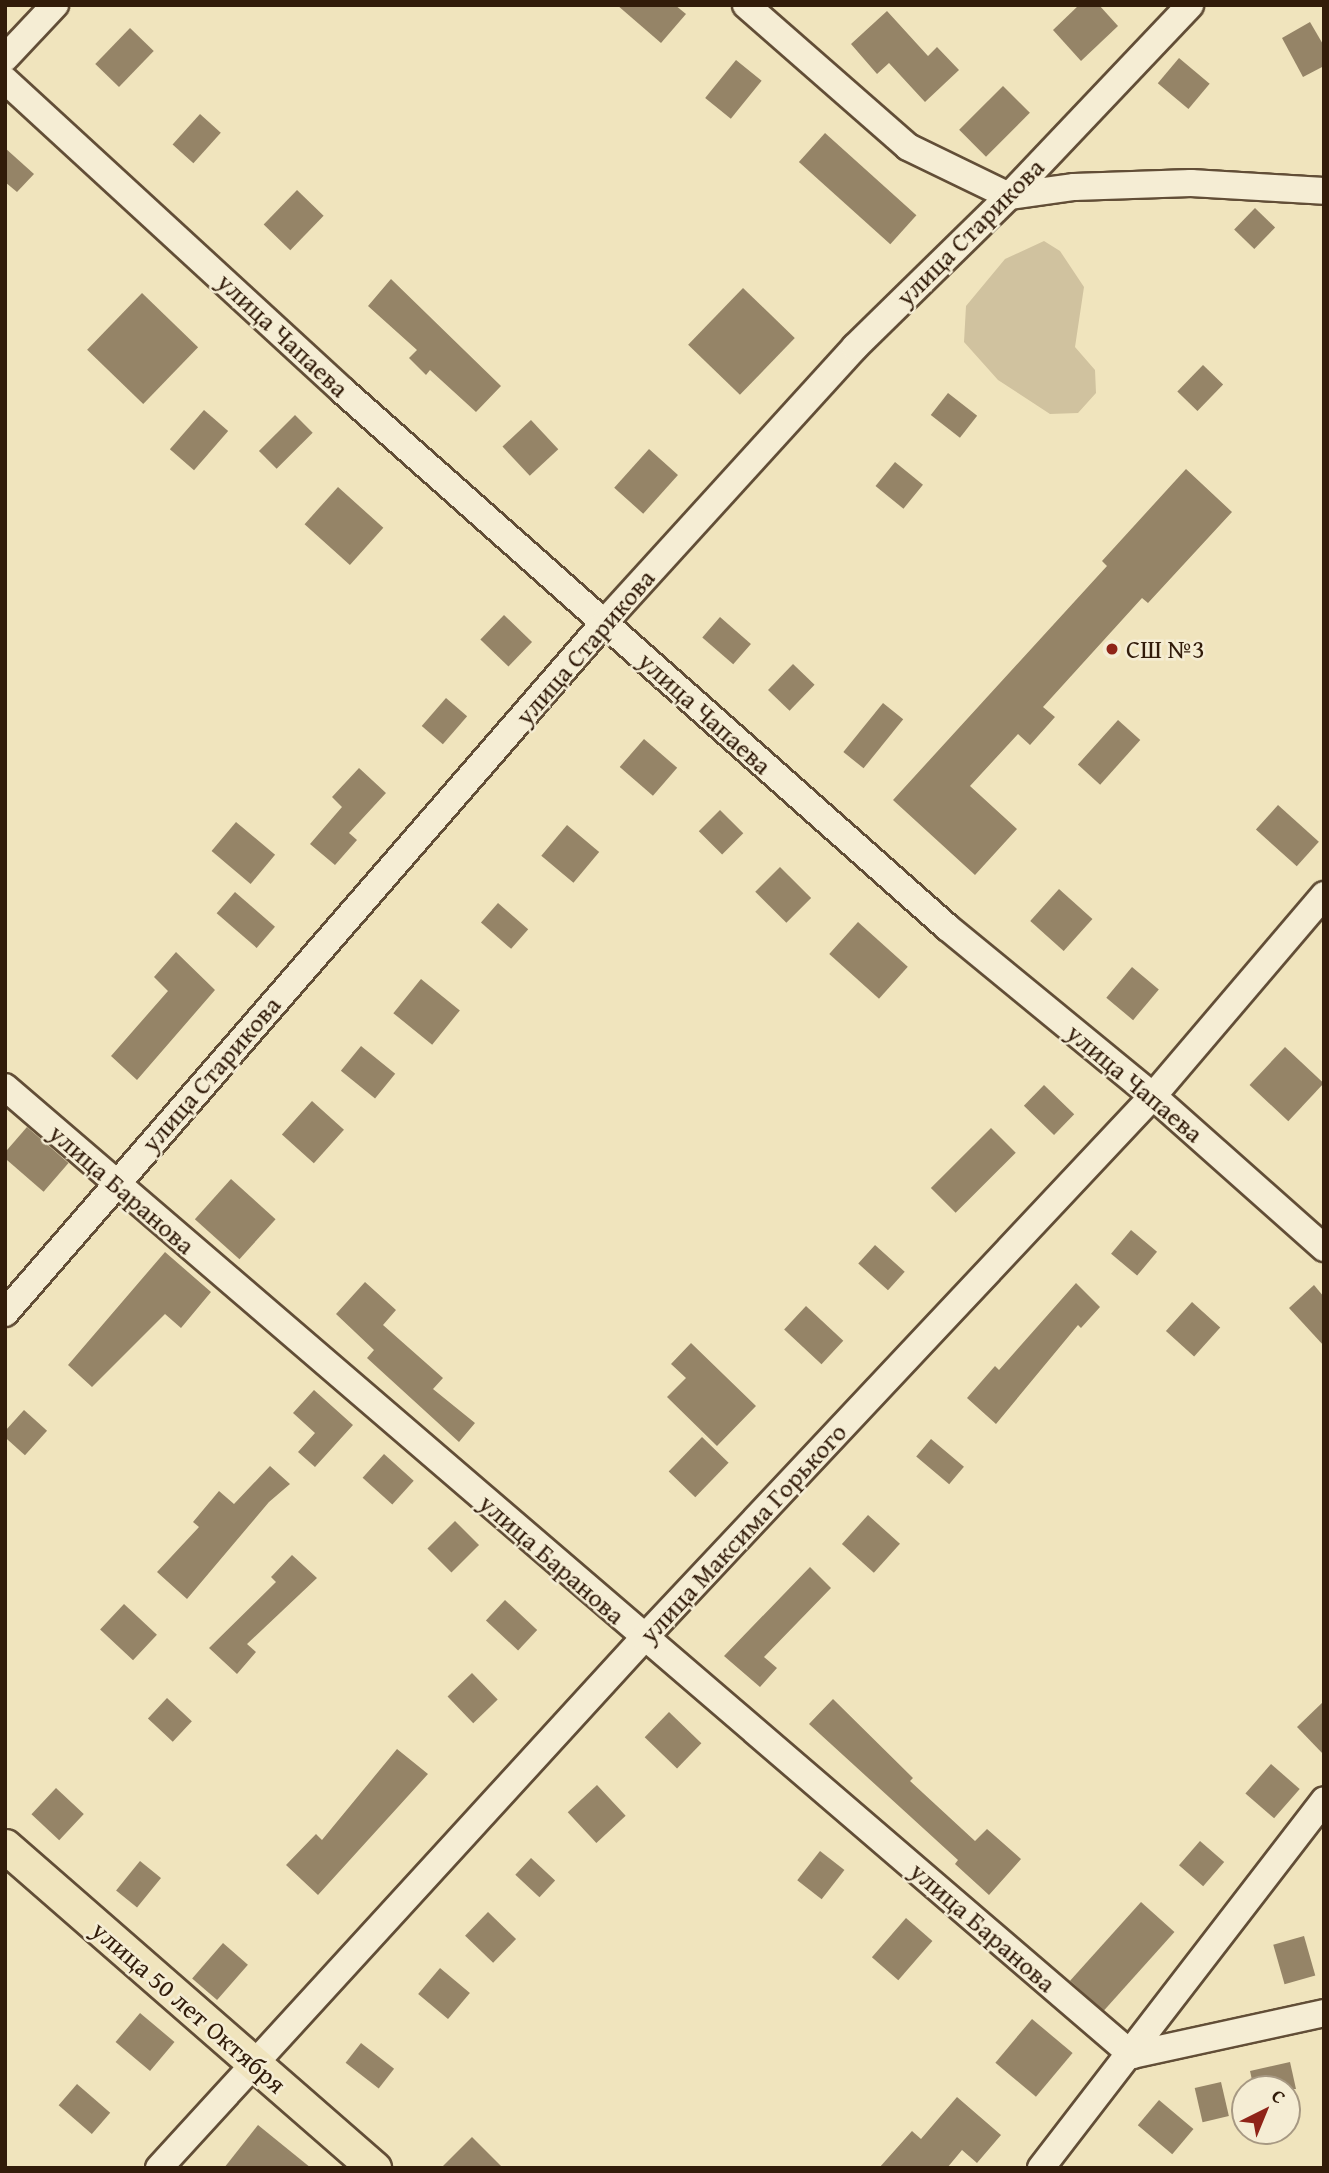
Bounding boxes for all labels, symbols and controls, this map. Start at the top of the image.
street label: улица Старикова [890,152,1050,312]
street label: улица Чапаева [211,266,355,404]
street label: улица Старикова [509,563,661,731]
place label: СШ №3 [1126,633,1205,665]
marker: СШ №3 [1104,641,1120,657]
street label: улица Чапаева [632,645,778,781]
street label: улица Старикова [135,990,287,1158]
street label: улица Чапаева [1060,1017,1210,1149]
street label: улица Баранова [43,1117,201,1261]
street label: улица Максима Горького [633,1417,853,1649]
street label: улица Баранова [473,1487,631,1631]
street label: улица Баранова [904,1855,1062,1999]
street label: улица 50 лет Октября [86,1914,292,2100]
north arrow [1231,2075,1301,2145]
text: С [1265,2082,1292,2110]

